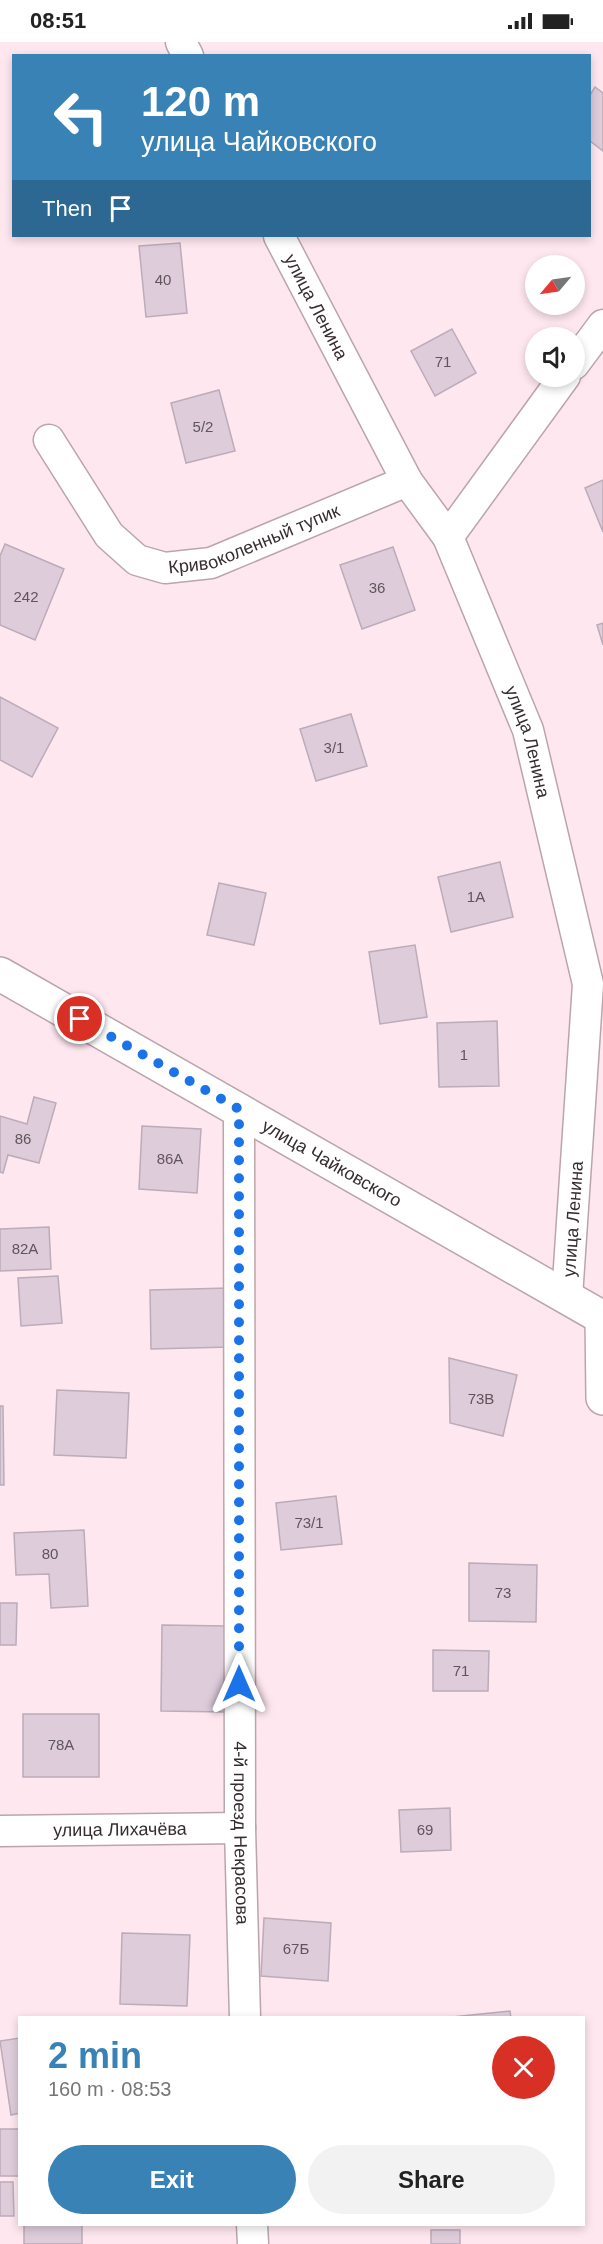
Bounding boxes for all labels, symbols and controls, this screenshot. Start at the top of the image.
text: 08:51 [30,8,86,33]
icon: left [42,78,120,156]
text: 120 m [141,78,260,125]
text: улица Чайковского [141,127,377,157]
icon: arrive [104,192,137,225]
text: Then [42,196,92,221]
street label: улица Ленина [280,251,352,364]
north arrow [525,255,585,315]
map controls [525,255,585,387]
house number: 40 [155,271,171,288]
button: sound [525,327,585,387]
house number: 71 [435,353,451,370]
house number: 5/2 [193,418,213,435]
street label: Кривоколенный тупик [167,500,343,578]
house number: 36 [369,579,385,596]
house number: 242 [13,588,39,605]
street label: улица Ленина [501,683,554,801]
house number: 3/1 [324,739,344,756]
house number: 1А [467,888,485,905]
pin [54,993,105,1044]
icon: arrive [63,1002,96,1035]
house number: 1 [460,1046,468,1063]
street label: улица Чайковского [259,1116,405,1211]
house number: 86 [15,1130,31,1147]
house number: 86А [157,1150,183,1167]
street label: улица Ленина [559,1159,587,1278]
house number: 82А [12,1240,38,1257]
house number: 73В [468,1390,494,1407]
house number: 73/1 [294,1514,324,1531]
house number: 80 [42,1545,58,1562]
house number: 73 [495,1584,511,1601]
position arrow [207,1652,271,1716]
house number: 71 [453,1662,469,1679]
house number: 78А [48,1736,74,1753]
street label: 4-й проезд Некрасова [230,1741,253,1926]
street label: улица Лихачёва [53,1819,188,1840]
house number: 69 [417,1821,433,1838]
house number: 67Б [283,1940,309,1957]
text: 2 min [48,2035,142,2076]
button: close [492,2036,555,2099]
text: 160 m · 08:53 [48,2078,171,2100]
button: Exit [48,2145,296,2214]
button: Share [308,2145,555,2214]

